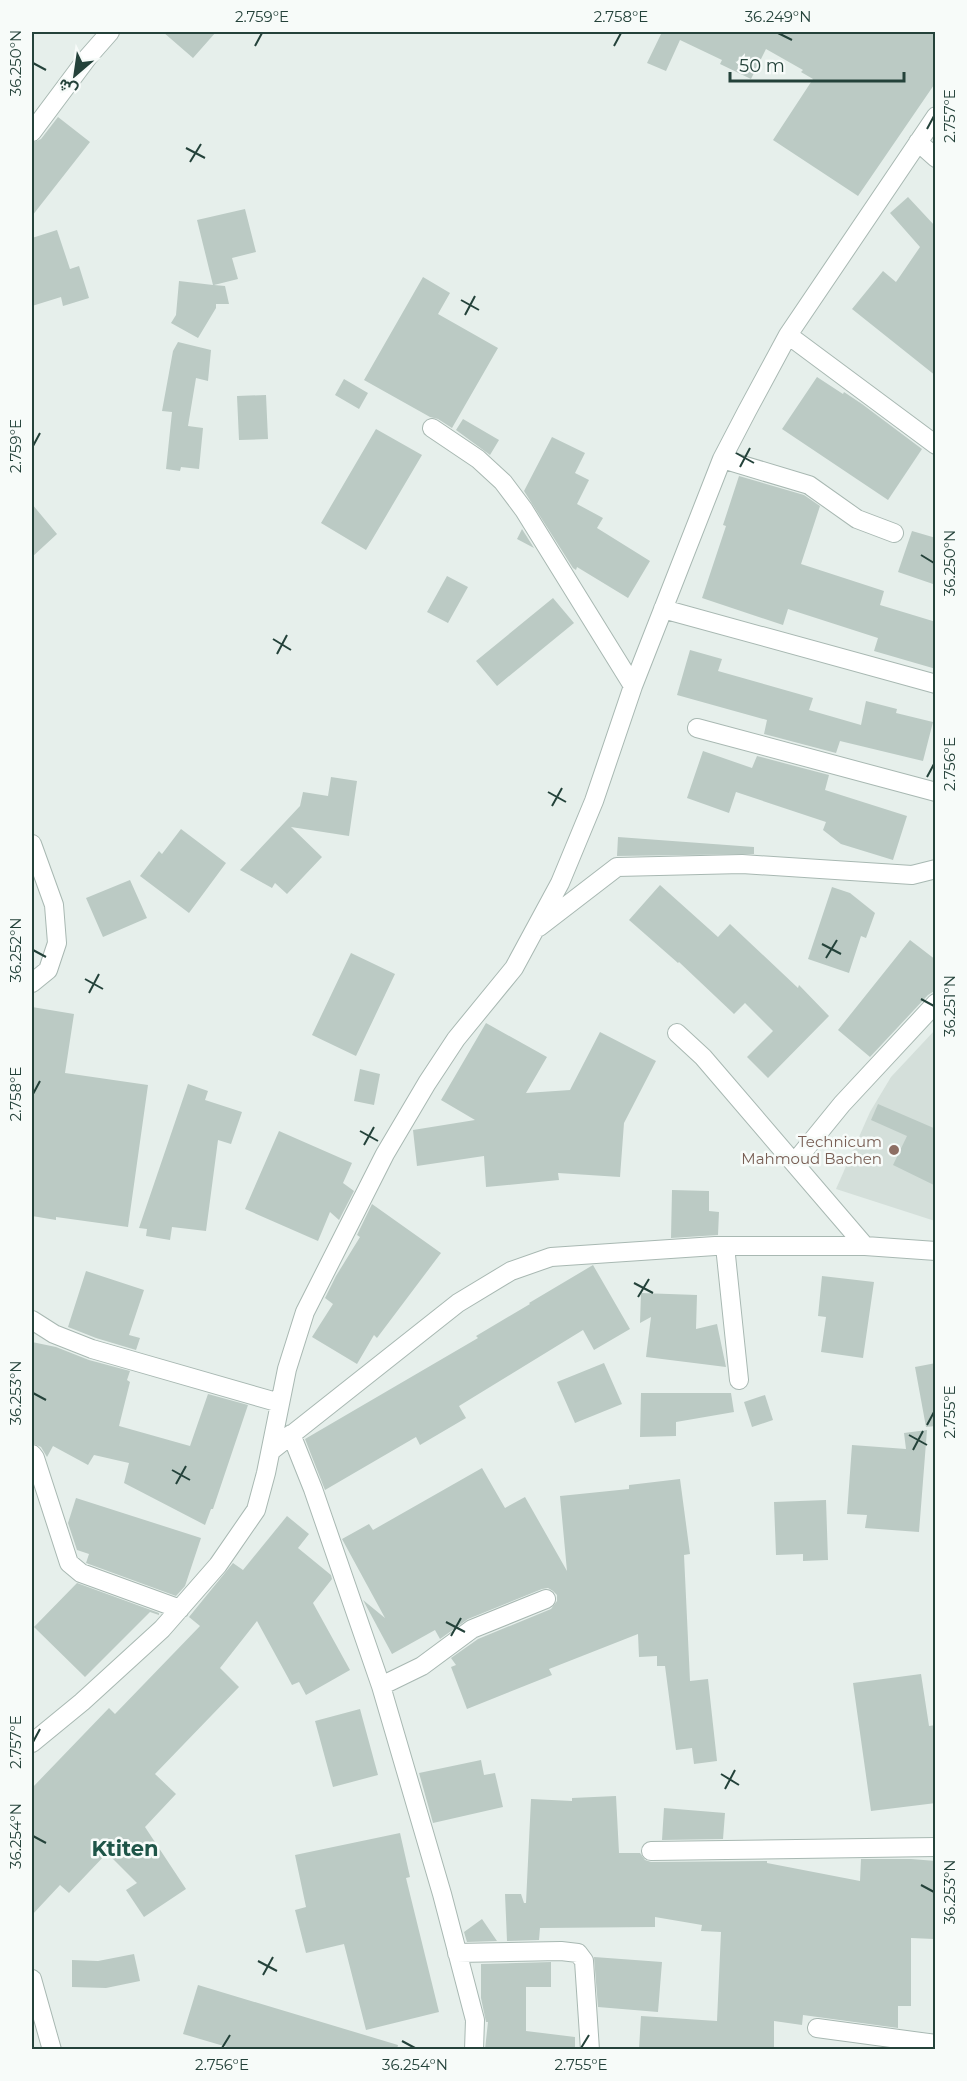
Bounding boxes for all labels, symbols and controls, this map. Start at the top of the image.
text: 2.759°E [235,7,289,26]
text: 2.758°E [594,7,648,26]
text: 36.249°N [745,7,811,26]
text: 36.250°N [6,30,25,96]
north arrow [45,45,105,105]
scale bar [730,45,904,83]
text: 50 m [739,55,785,77]
text: ش [55,75,81,101]
text: 2.757°E [940,89,959,143]
text: 2.759°E [6,419,25,473]
text: 36.250°N [940,530,959,596]
text: 2.756°E [940,737,959,791]
text: 36.252°N [6,917,25,983]
text: 36.251°N [940,975,959,1037]
text: 2.758°E [6,1067,25,1121]
place label: Technicum Mahmoud Bachen [741,1132,882,1168]
marker: Technicum Mahmoud Bachen [887,1143,901,1157]
text: 36.253°N [6,1361,25,1425]
text: 2.755°E [940,1385,959,1439]
text: 2.757°E [6,1715,25,1769]
text: 36.254°N [6,1803,25,1869]
district label: Ktiten [91,1836,159,1861]
text: 36.253°N [940,1860,959,1924]
text: 2.756°E [195,2055,249,2074]
text: 36.254°N [382,2055,448,2074]
text: 2.755°E [554,2055,608,2074]

